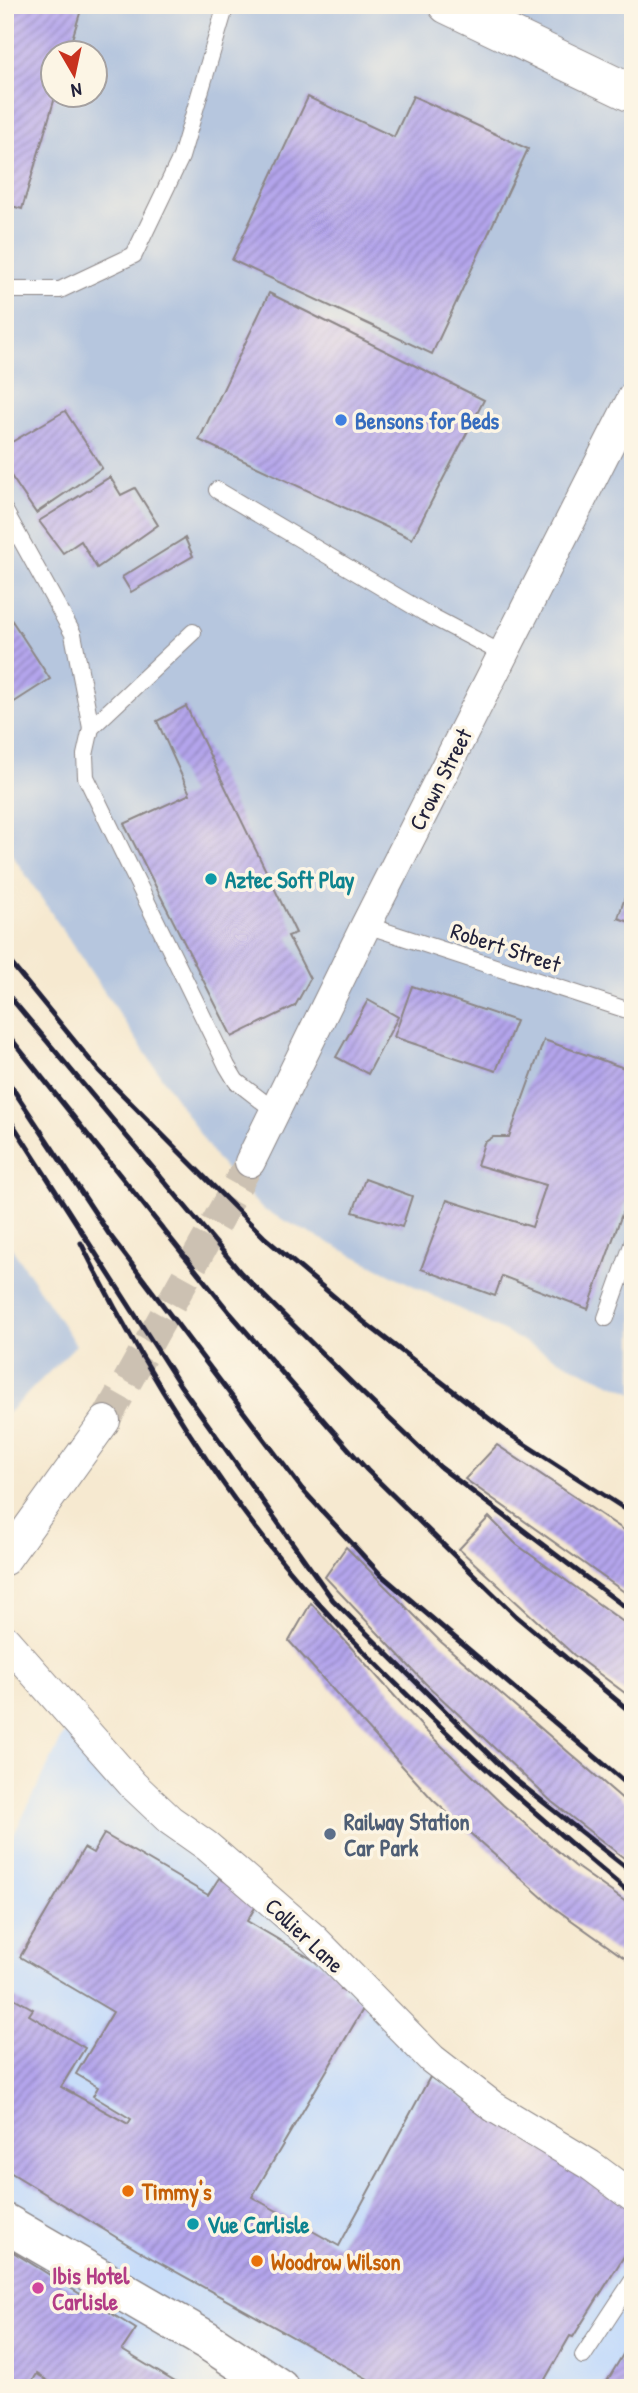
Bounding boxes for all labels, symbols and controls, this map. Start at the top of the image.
north arrow [38,38,108,108]
text: N [70,77,84,104]
place label: Bensons for Beds [355,405,499,436]
marker: Bensons for Beds [333,412,349,428]
street label: Crown Street [401,722,479,835]
place label: Aztec Soft Play [225,864,355,896]
marker: Aztec Soft Play [203,871,219,887]
street label: Robert Street [447,915,566,980]
place label: Railway Station Car Park [344,1806,470,1863]
marker: Railway Station Car Park [322,1826,338,1842]
street label: Collier Lane [259,1890,351,1980]
place label: Timmy's [141,2176,212,2208]
marker: Timmy's [120,2183,136,2199]
place label: Vue Carlisle [207,2209,310,2240]
marker: Vue Carlisle [185,2216,201,2232]
place label: Woodrow Wilson [271,2246,401,2277]
marker: Woodrow Wilson [249,2253,265,2269]
place label: Ibis Hotel Carlisle [52,2260,130,2317]
marker: Ibis Hotel Carlisle [30,2280,46,2296]

